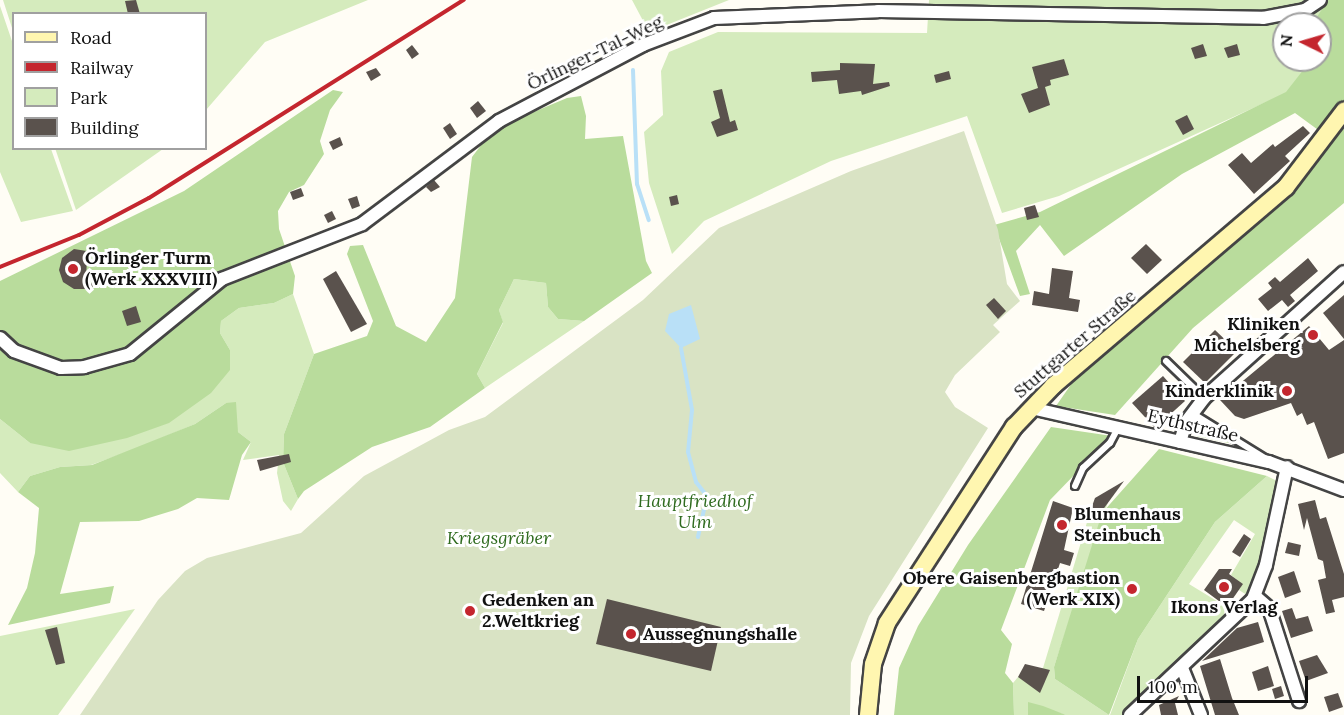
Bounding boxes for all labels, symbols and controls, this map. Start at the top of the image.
street label: Örlinger-Tal-Weg [524,11,666,95]
legend [12,12,207,150]
north arrow [1272,12,1332,72]
text: Road [70,26,112,49]
text: N [1276,34,1297,48]
text: Railway [70,56,133,79]
text: Park [70,86,107,109]
text: Building [70,116,138,139]
place label: Örlinger Turm (Werk XXXVIII) [85,248,217,290]
marker: Örlinger Turm (Werk XXXVIII) [66,262,80,276]
street label: Stuttgarter Straße [1010,285,1140,403]
place label: Kliniken Michelsberg [1194,314,1300,356]
marker: Kliniken Michelsberg [1304,326,1322,344]
place label: Kinderklinik [1165,380,1274,402]
marker: Kinderklinik [1278,382,1296,400]
street label: Eythstraße [1145,405,1241,447]
park label: Hauptfriedhof Ulm [638,491,752,534]
place label: Blumenhaus Steinbuch [1074,504,1181,546]
marker: Blumenhaus Steinbuch [1055,518,1069,532]
park label: Kriegsgräber [447,527,551,549]
place label: Obere Gaisenbergbastion (Werk XIX) [903,568,1120,610]
marker: Ikons Verlag [1217,580,1231,594]
marker: Obere Gaisenbergbastion (Werk XIX) [1125,582,1139,596]
place label: Gedenken an 2.Weltkrieg [482,590,594,632]
place label: Ikons Verlag [1171,596,1277,618]
marker: Gedenken an 2.Weltkrieg [463,604,477,618]
place label: Aussegnungshalle [643,623,797,645]
marker: Aussegnungshalle [624,627,638,641]
scale bar [1140,664,1311,702]
text: 100 m [1148,675,1198,698]

